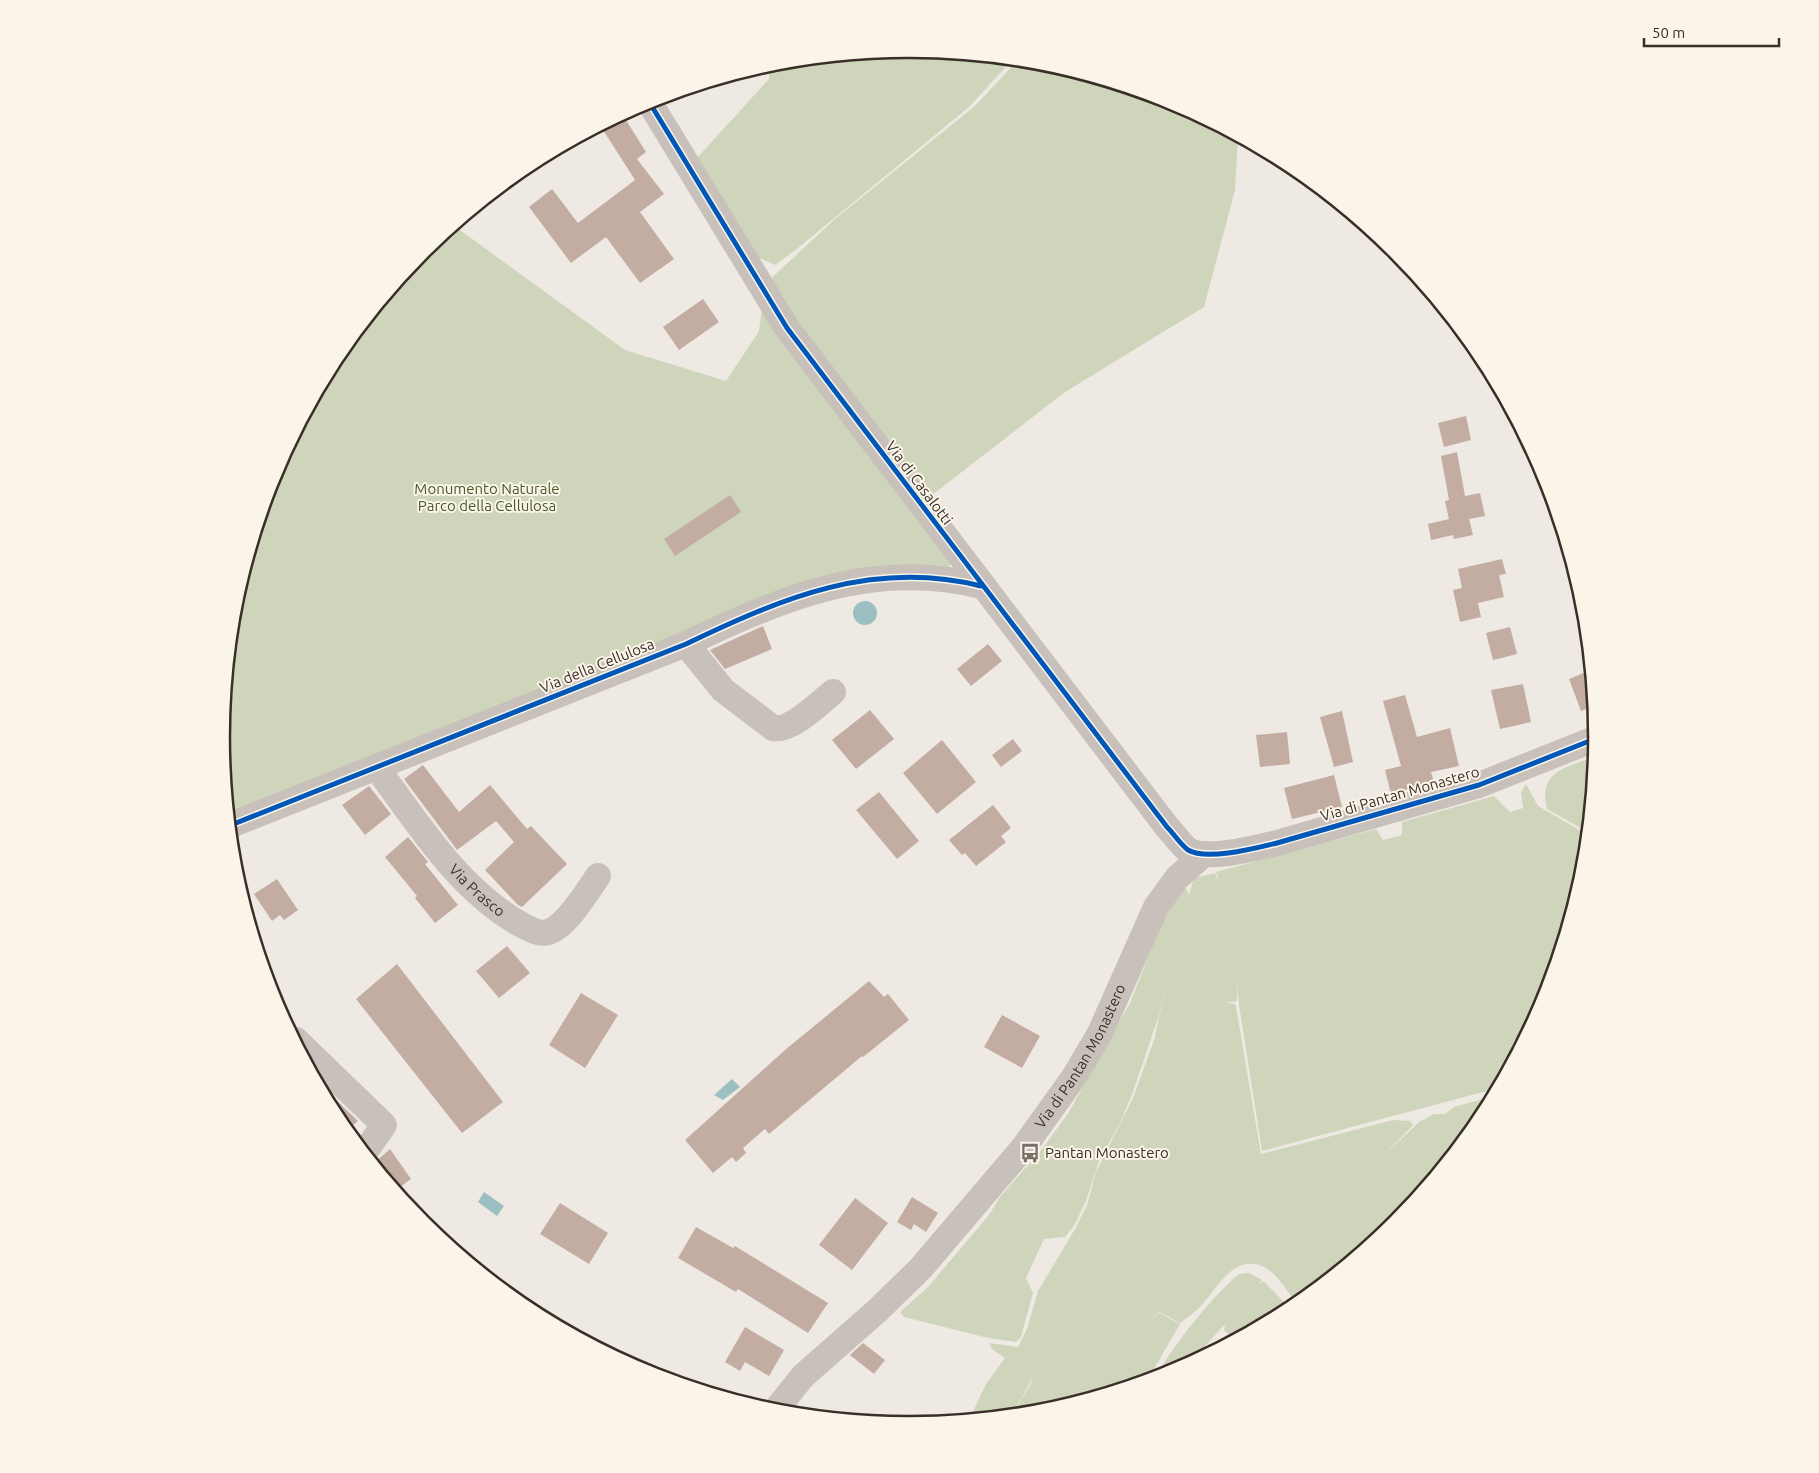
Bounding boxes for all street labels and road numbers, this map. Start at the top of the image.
street label: Via di Casalotti [883,438,956,528]
street label: Via della Cellulosa [537,635,656,696]
street label: Via di Pantan Monastero [1318,763,1481,824]
street label: Via Prasco [446,861,508,920]
street label: Via di Pantan Monastero [1031,981,1129,1131]

